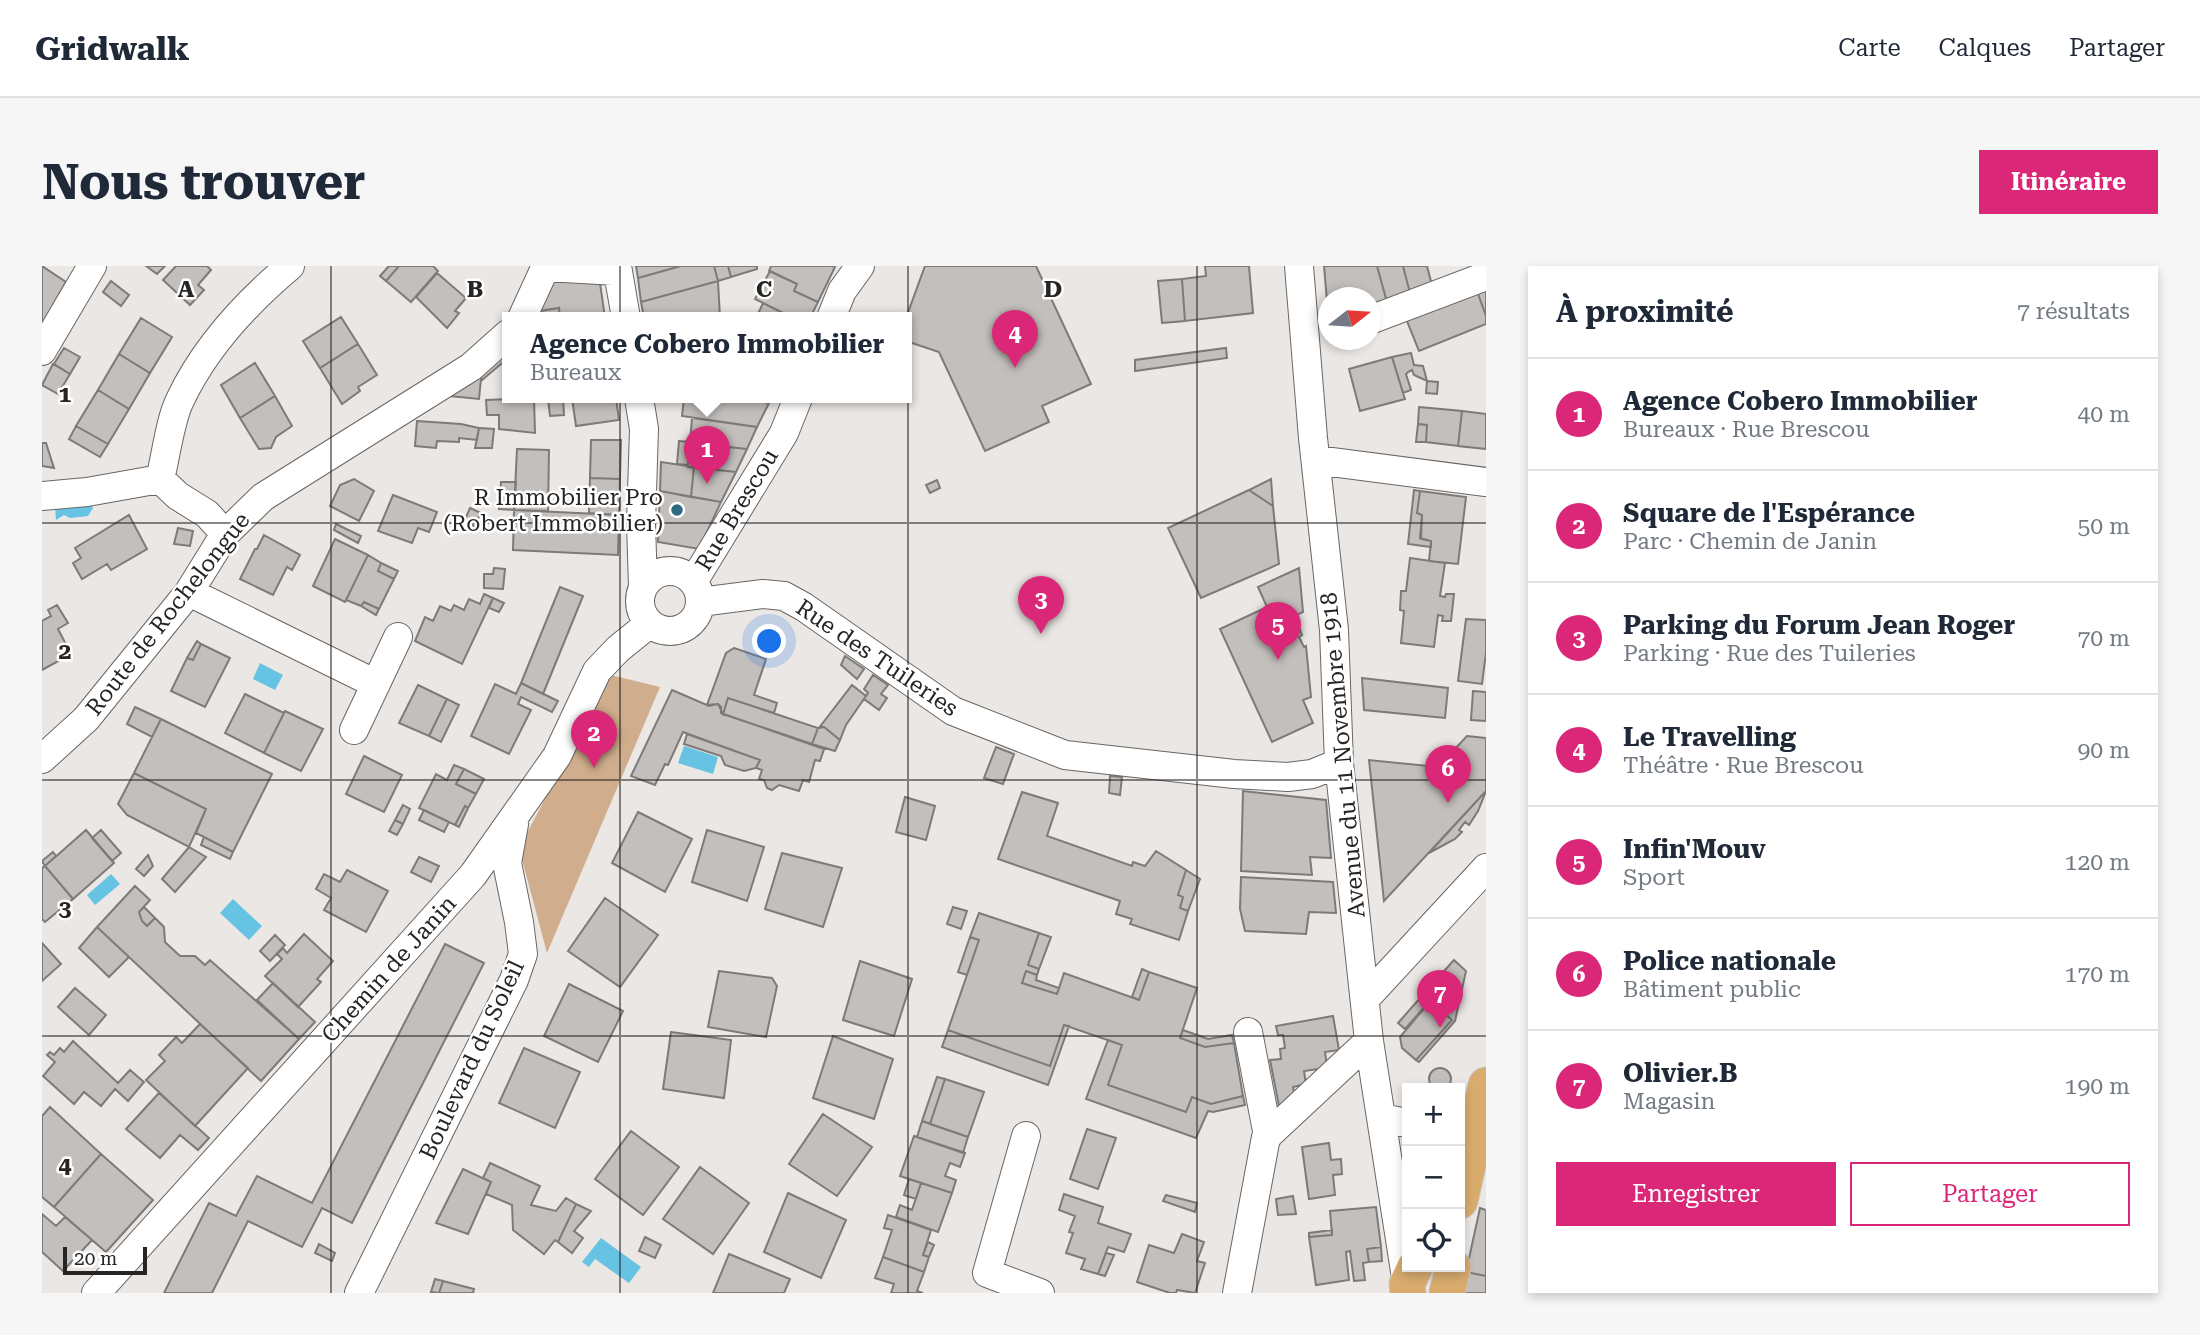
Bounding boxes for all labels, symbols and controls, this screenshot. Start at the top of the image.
text: Gridwalk [35,29,189,68]
text: Carte [1838,34,1901,62]
text: Calques [1939,34,2031,62]
text: Partager [2069,34,2165,62]
button: Itinéraire [1979,150,2158,214]
text: Nous trouver [42,154,366,211]
text: A [178,276,195,303]
text: B [467,276,483,303]
text: C [756,276,772,303]
text: D [1044,276,1062,303]
north arrow [1318,287,1381,350]
text: À proximité [1556,294,1734,329]
text: 7 résultats [2017,298,2130,325]
pin: 4 [992,310,1038,368]
popup [502,312,912,403]
text: Agence Cobero Immobilier [530,329,884,359]
text: Bureaux [530,359,621,386]
text: 1 [59,381,72,408]
text: Agence Cobero Immobilier [1623,386,1978,416]
text: 1 [1573,401,1585,428]
text: 40 m [2077,401,2130,428]
text: Bureaux · Rue Brescou [1623,416,1870,443]
pin: 1 [684,426,730,484]
street label: Rue Brescou [690,444,784,576]
place label: R Immobilier Pro (Robert Immobilier) [443,484,663,537]
text: Square de l'Espérance [1623,498,1915,528]
marker: R Immobilier Pro (Robert Immobilier) [669,502,685,518]
street label: Route de Rochelongue [80,507,256,721]
text: 2 [1573,513,1585,540]
text: 50 m [2077,513,2130,540]
text: Parc · Chemin de Janin [1623,528,1877,555]
pin: 3 [1018,576,1064,634]
street label: Avenue du 11 Novembre 1918 [1315,591,1371,919]
street label: Rue des Tuileries [791,594,963,722]
pin: 5 [1255,602,1301,660]
text: Parking du Forum Jean Roger [1623,610,2015,640]
your location [752,624,786,658]
text: 3 [1573,625,1585,652]
text: 70 m [2077,625,2130,652]
text: 2 [59,638,71,665]
text: Parking · Rue des Tuileries [1623,640,1916,667]
pin: 2 [571,710,617,768]
text: Le Travelling [1623,722,1796,752]
text: 4 [1573,737,1585,764]
text: 90 m [2077,737,2130,764]
pin: 6 [1425,745,1471,803]
text: Théâtre · Rue Brescou [1623,752,1864,779]
text: Infin'Mouv [1623,834,1766,864]
text: 5 [1573,849,1585,876]
text: 120 m [2065,849,2130,876]
text: Sport [1623,864,1685,891]
street label: Chemin de Janin [316,890,462,1048]
text: 3 [59,895,72,922]
text: Police nationale [1623,946,1836,976]
street label: Boulevard du Soleil [414,956,530,1164]
text: 6 [1573,961,1585,988]
text: 170 m [2065,961,2130,988]
pin: 7 [1417,970,1463,1028]
text: Bâtiment public [1623,976,1801,1003]
text: Olivier.B [1623,1058,1738,1088]
text: 7 [1573,1073,1585,1100]
text: 190 m [2065,1073,2130,1100]
map controls [1402,1083,1465,1272]
button: + [1402,1083,1465,1146]
text: Magasin [1623,1088,1715,1115]
button: − [1402,1146,1465,1209]
text: 4 [59,1152,72,1179]
button: Enregistrer [1556,1162,1836,1226]
button: Partager [1850,1162,2130,1226]
button: locate [1402,1209,1465,1272]
scale bar [63,1244,147,1276]
text: 20 m [74,1247,117,1270]

